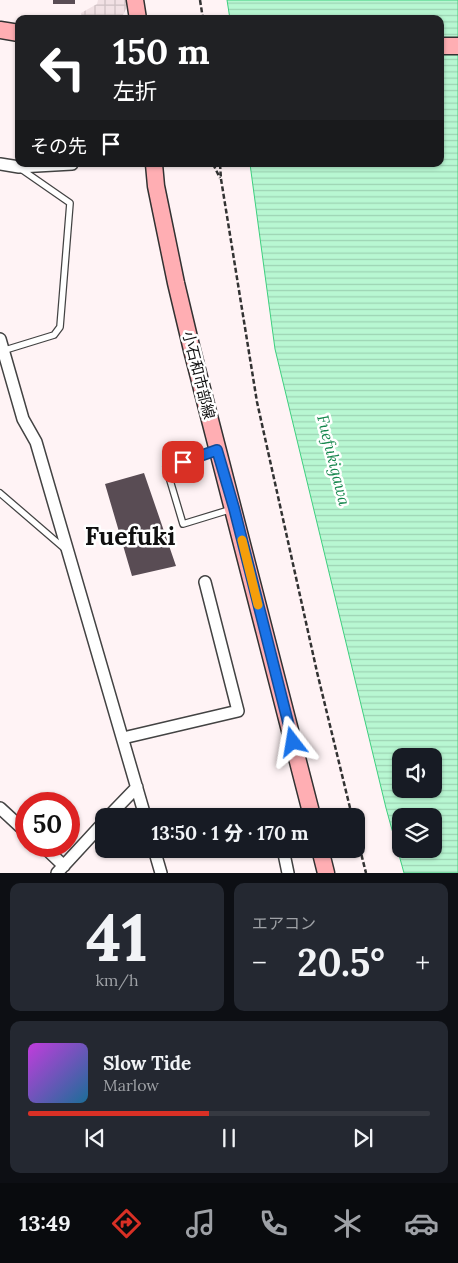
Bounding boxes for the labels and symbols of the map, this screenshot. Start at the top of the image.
street label: 小石和市部線 [179,329,219,421]
water label: Fuefukigawa [313,413,355,508]
pin [162,441,204,483]
district label: Fuefuki [85,520,175,552]
position arrow [266,715,318,767]
speed limit sign: 50 [15,792,80,857]

